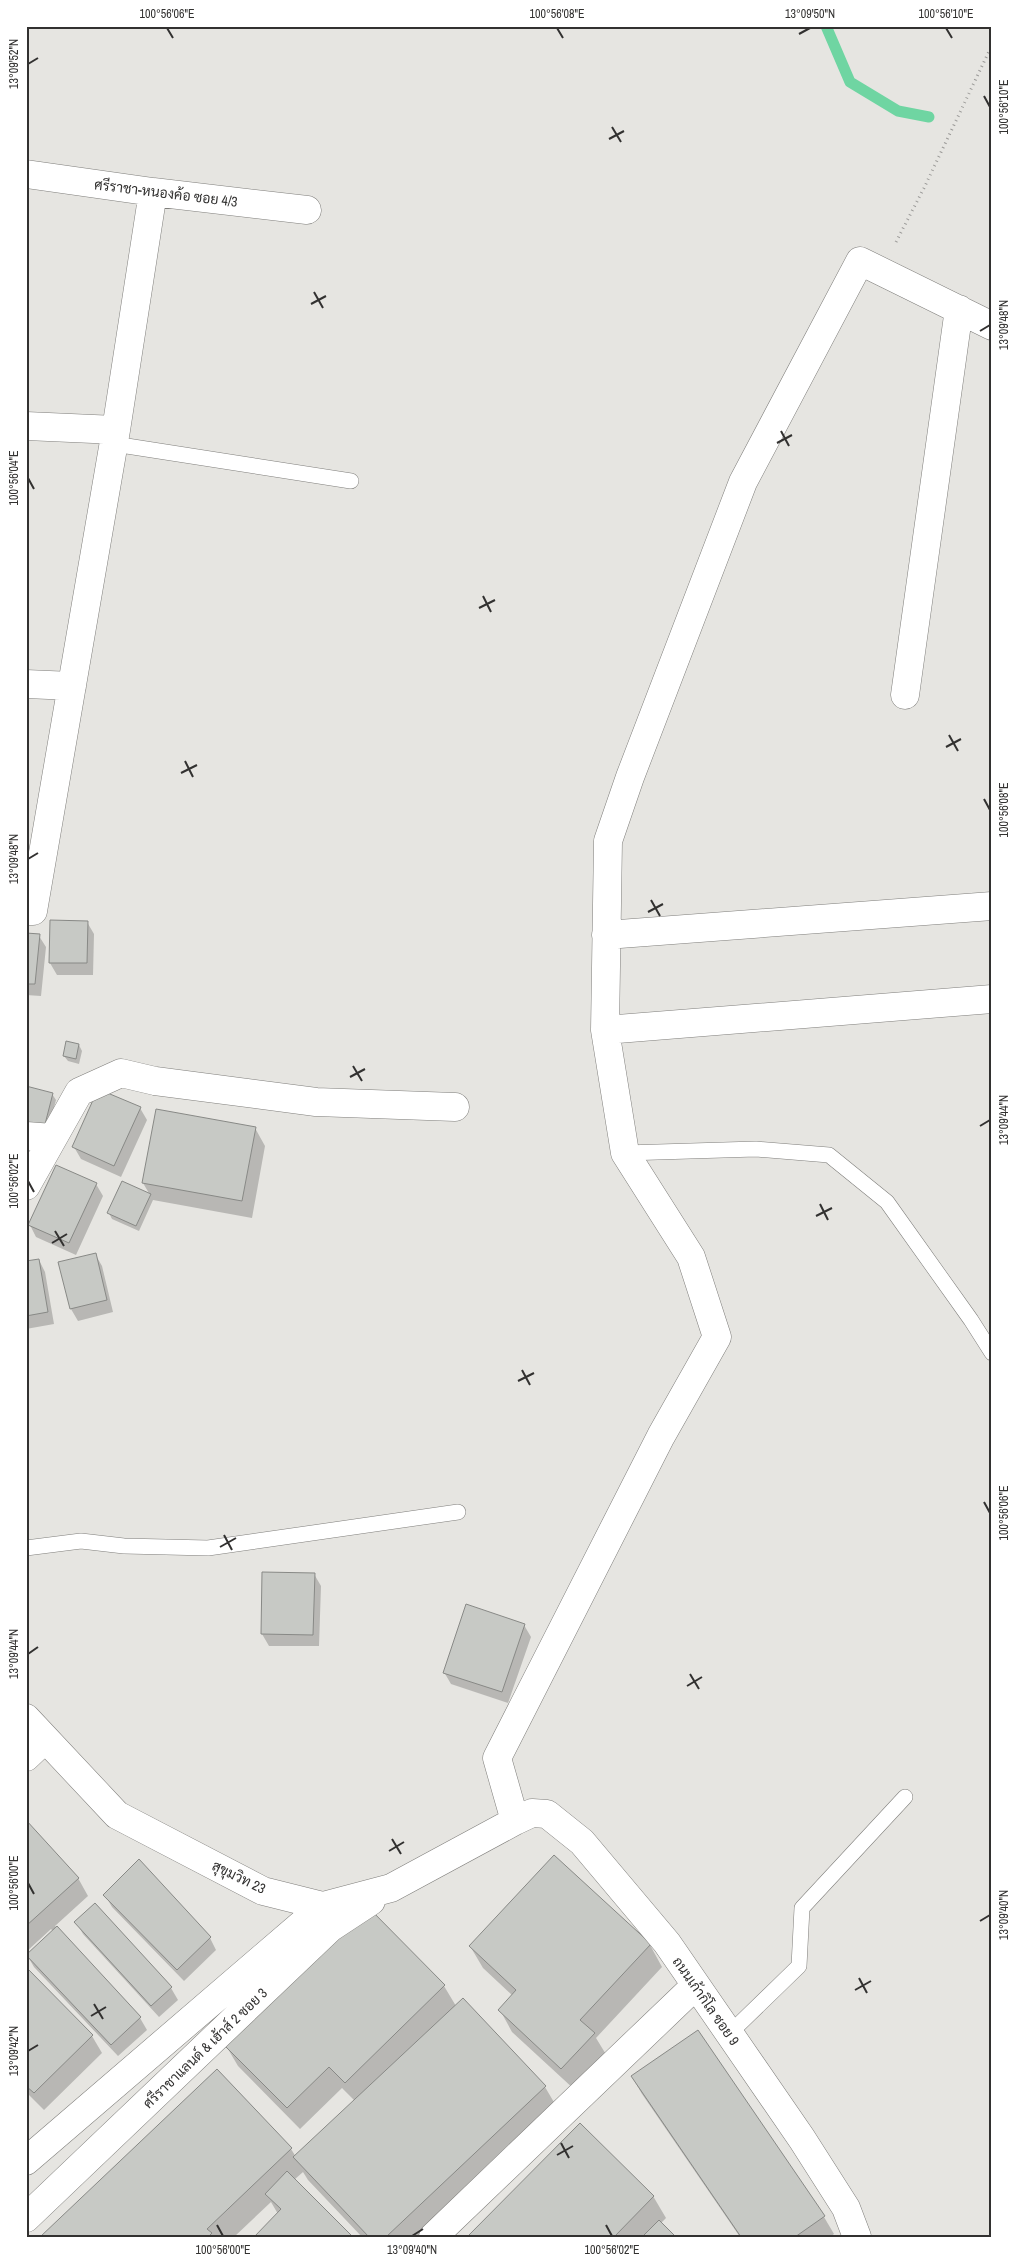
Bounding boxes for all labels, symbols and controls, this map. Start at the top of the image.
text: 100°56'06"E [139,6,195,22]
text: 100°56'08"E [529,6,585,22]
text: 13°09'50"N [785,6,835,22]
text: 100°56'10"E [918,6,974,22]
text: 13°09'52"N [6,39,22,89]
text: 100°56'10"E [996,79,1012,135]
street label: ศรีราชา-หนองค้อ ซอย 4/3 [93,175,239,211]
text: 13°09'48"N [996,300,1012,350]
text: 100°56'04"E [6,450,22,506]
text: 100°56'08"E [996,782,1012,838]
text: 13°09'48"N [6,834,22,884]
text: 13°09'44"N [996,1095,1012,1145]
text: 100°56'02"E [6,1153,22,1209]
text: 100°56'06"E [996,1485,1012,1541]
text: 13°09'44"N [6,1629,22,1679]
text: 100°56'00"E [6,1855,22,1911]
street label: สุขุมวิท 23 [209,1856,269,1899]
text: 13°09'40"N [996,1890,1012,1940]
street label: ถนนเก้ากิโล ซอย 9 [669,1953,743,2049]
street label: ศรีราชาแลนด์ & เฮ้าส์ 2 ซอย 3 [139,1984,271,2112]
text: 13°09'42"N [6,2026,22,2076]
text: 100°56'00"E [195,2242,251,2258]
text: 13°09'40"N [387,2242,437,2258]
text: 100°56'02"E [584,2242,640,2258]

